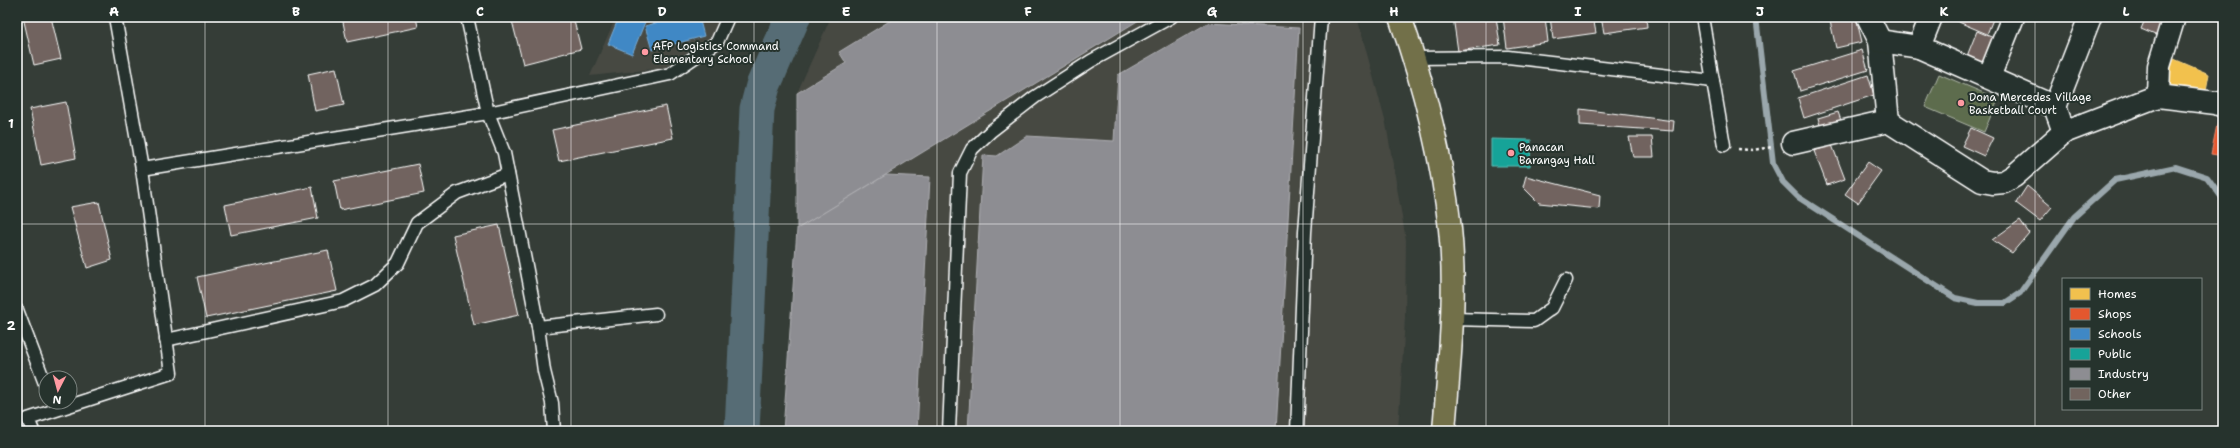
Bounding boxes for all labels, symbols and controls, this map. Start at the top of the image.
text: A [109,3,119,20]
text: B [292,3,300,20]
text: C [476,3,484,20]
text: D [657,3,667,20]
text: E [842,3,851,20]
text: F [1024,3,1032,20]
text: G [1207,3,1218,20]
text: H [1389,3,1399,20]
text: I [1574,3,1582,20]
text: J [1756,3,1764,20]
text: K [1940,3,1949,20]
text: L [2122,3,2130,20]
place label: AFP Logistics Command Elementary School [653,39,779,67]
marker: AFP Logistics Command Elementary School [640,47,650,57]
place label: Dona Mercedes Village Basketball Court [1969,90,2091,118]
marker: Dona Mercedes Village Basketball Court [1956,98,1966,108]
text: 1 [8,115,14,132]
place label: Panacan Barangay Hall [1519,140,1595,168]
marker: Panacan Barangay Hall [1506,148,1516,158]
legend [2062,278,2202,410]
text: Homes [2098,286,2137,302]
text: Shops [2098,306,2132,322]
text: 2 [6,317,16,334]
text: Schools [2098,326,2142,342]
text: Public [2098,346,2132,362]
text: Industry [2098,366,2149,382]
north arrow [38,370,78,410]
text: Other [2098,386,2132,402]
text: N [52,392,62,407]

